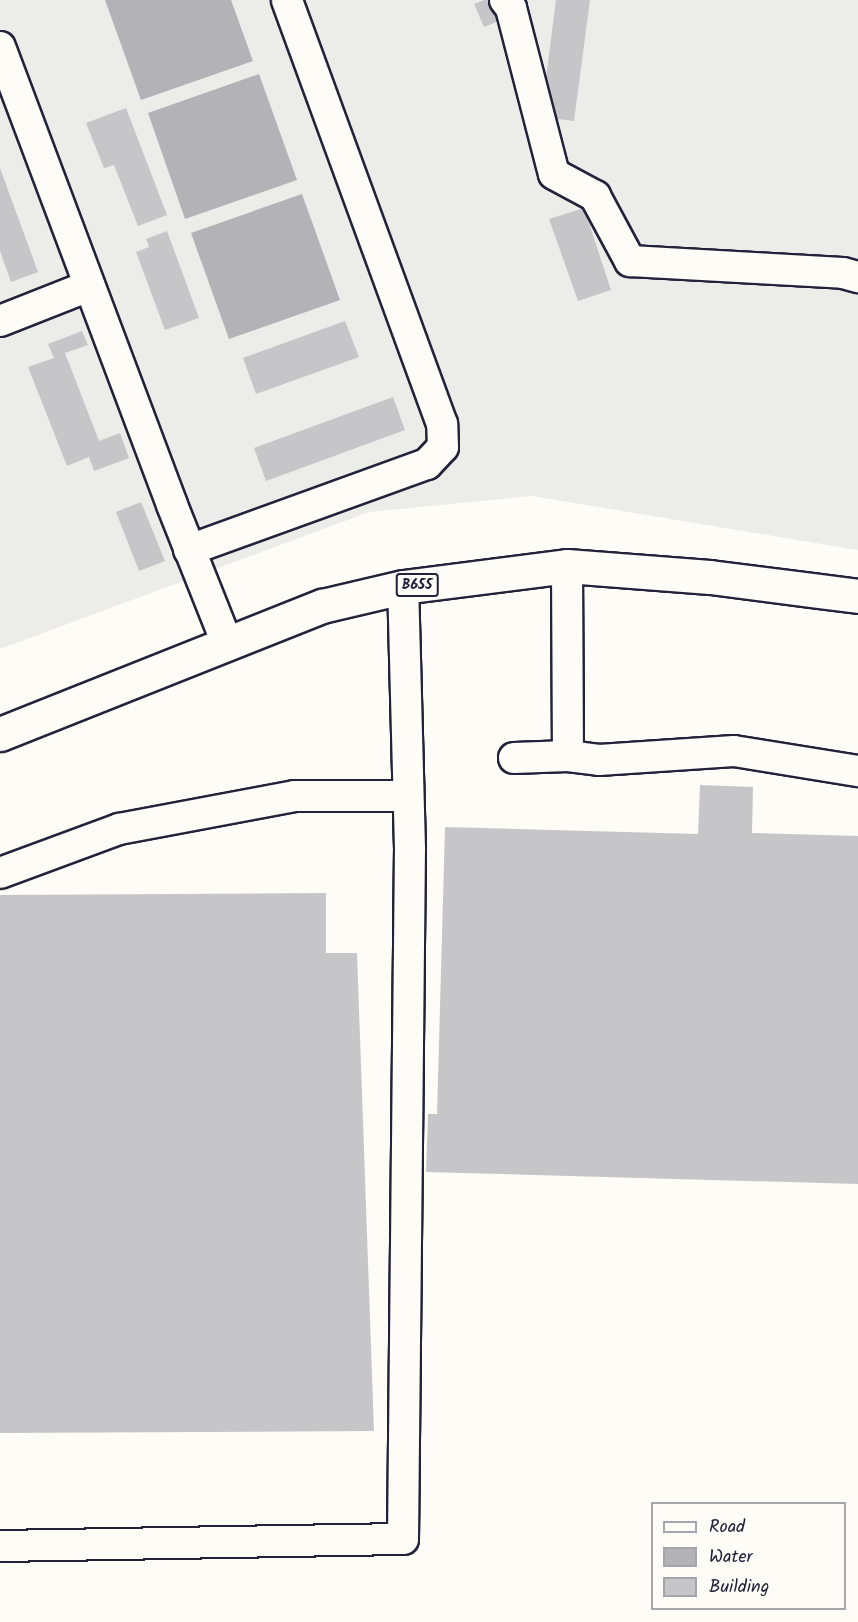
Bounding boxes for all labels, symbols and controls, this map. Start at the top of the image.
road number: B655 [394,574,440,596]
legend [651,1502,846,1610]
text: Road [709,1513,745,1542]
text: Water [709,1543,753,1572]
text: Building [709,1573,769,1602]

